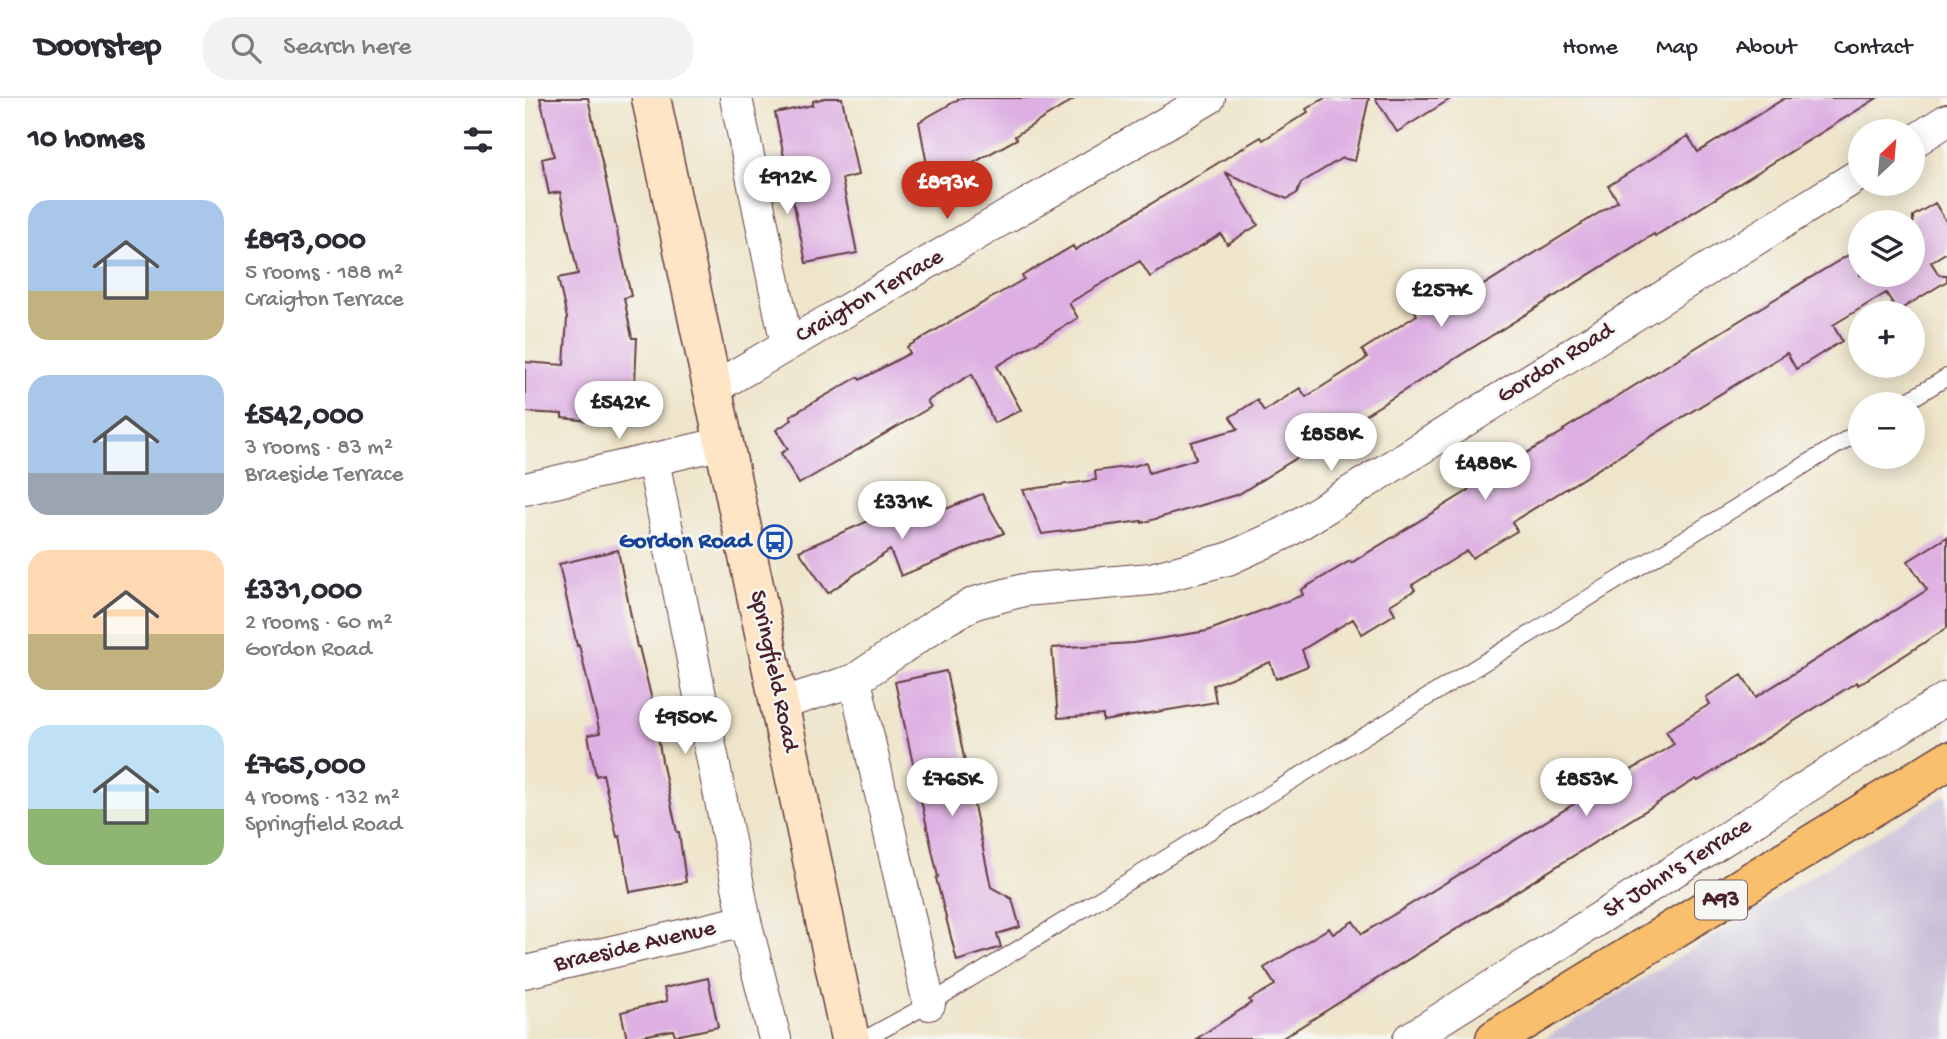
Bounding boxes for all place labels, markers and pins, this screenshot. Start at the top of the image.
pin: £912K [738,156,836,216]
pin: £893K [898,162,996,221]
pin: £257K [1392,270,1490,329]
pin: £542K [570,382,668,441]
pin: £858K [1282,414,1380,473]
pin: £488K [1436,442,1534,502]
pin: £331K [853,482,951,541]
bus stop icon: Gordon Road [756,523,794,561]
place label: Gordon Road [619,528,754,557]
pin: £950K [636,696,734,756]
pin: £765K [903,758,1001,818]
pin: £853K [1537,758,1635,818]

